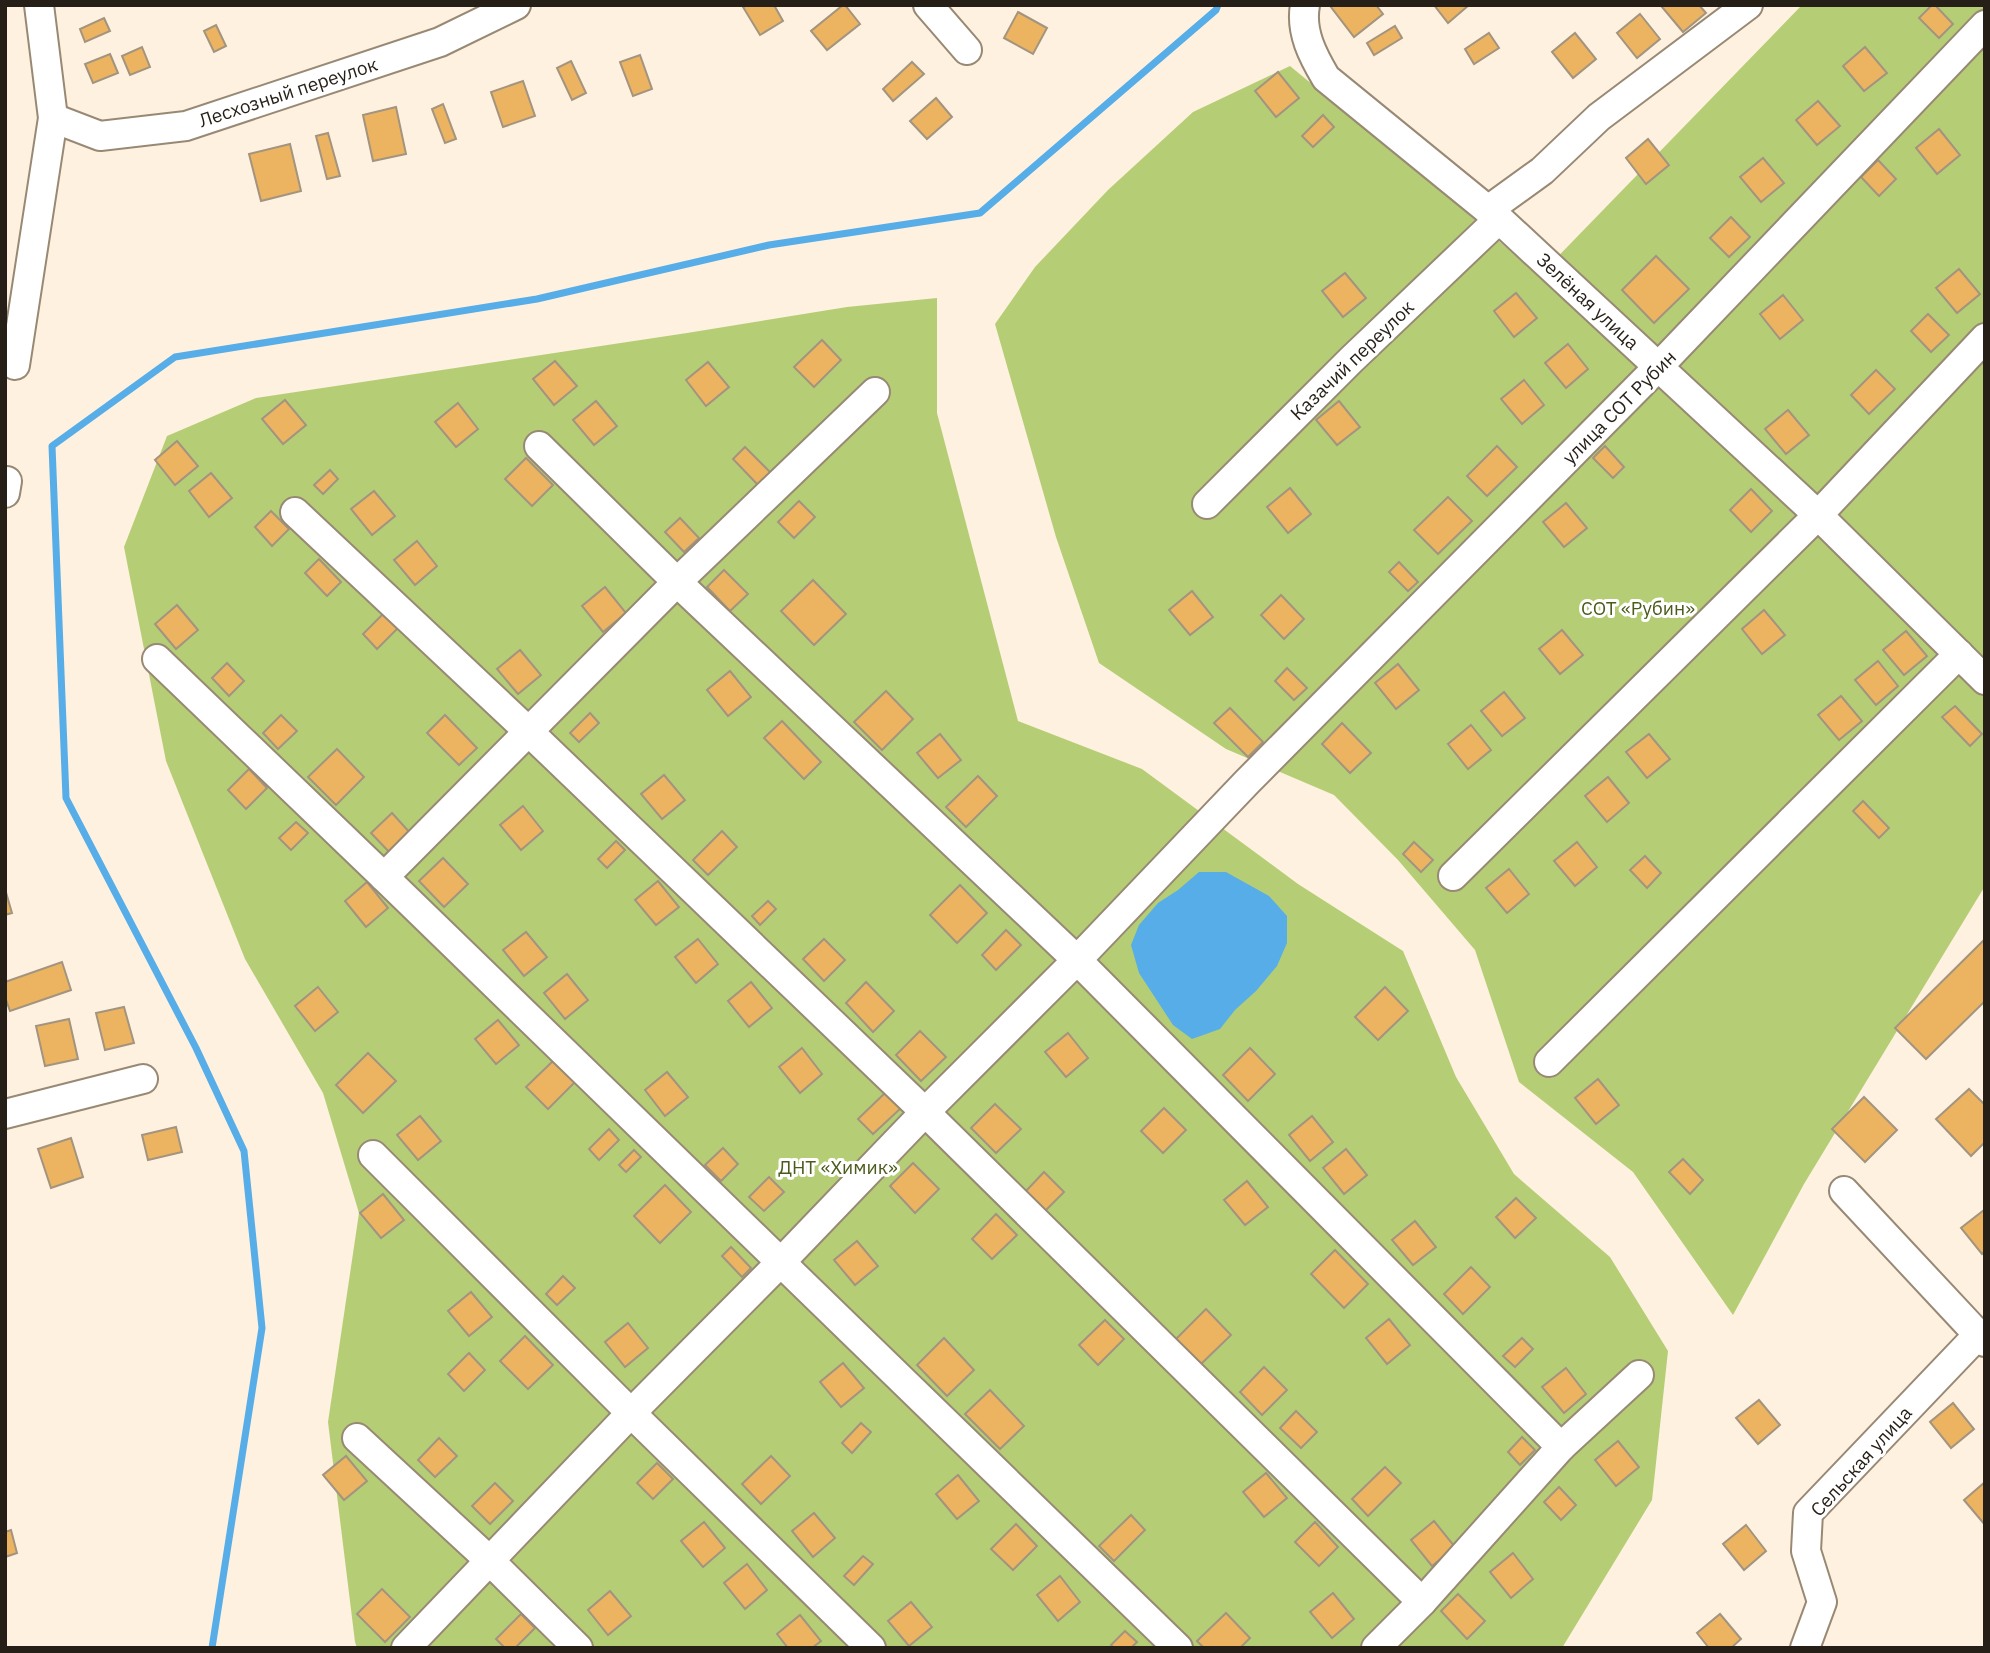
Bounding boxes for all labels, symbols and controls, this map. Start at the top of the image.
street label: Лесхозный переулок [196,52,380,132]
street label: Зелёная улица [1532,247,1644,355]
street label: Казачий переулок [1285,295,1419,425]
street label: улица СОТ Рубин [1557,345,1681,469]
park label: СОТ «Рубин» [1581,596,1695,620]
park label: ДНТ «Химик» [778,1155,898,1179]
street label: Сельская улица [1805,1401,1917,1521]

